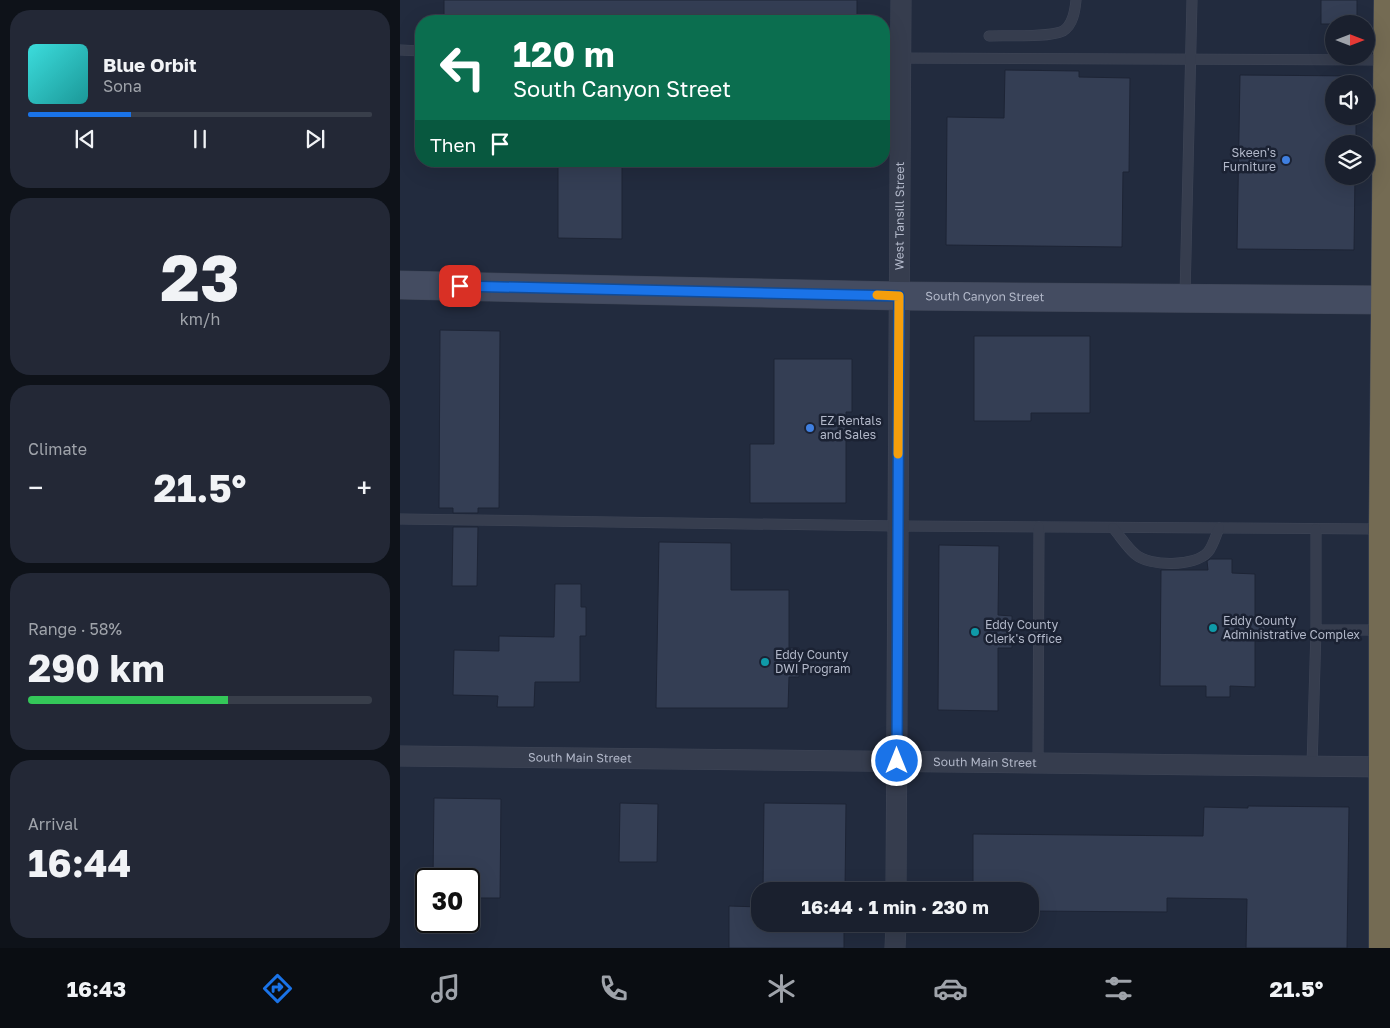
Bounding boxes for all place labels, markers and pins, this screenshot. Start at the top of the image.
place label: Skeen's Furniture [1223,145,1276,174]
marker: Skeen's Furniture [1280,154,1292,166]
pin [439,265,481,307]
place label: EZ Rentals and Sales [820,413,882,442]
marker: EZ Rentals and Sales [804,422,816,434]
place label: Eddy County Administrative Complex [1223,613,1360,642]
place label: Eddy County Clerk's Office [985,617,1062,646]
marker: Eddy County Administrative Complex [1207,622,1219,634]
marker: Eddy County Clerk's Office [969,626,981,638]
place label: Eddy County DWI Program [775,647,851,676]
marker: Eddy County DWI Program [759,656,771,668]

